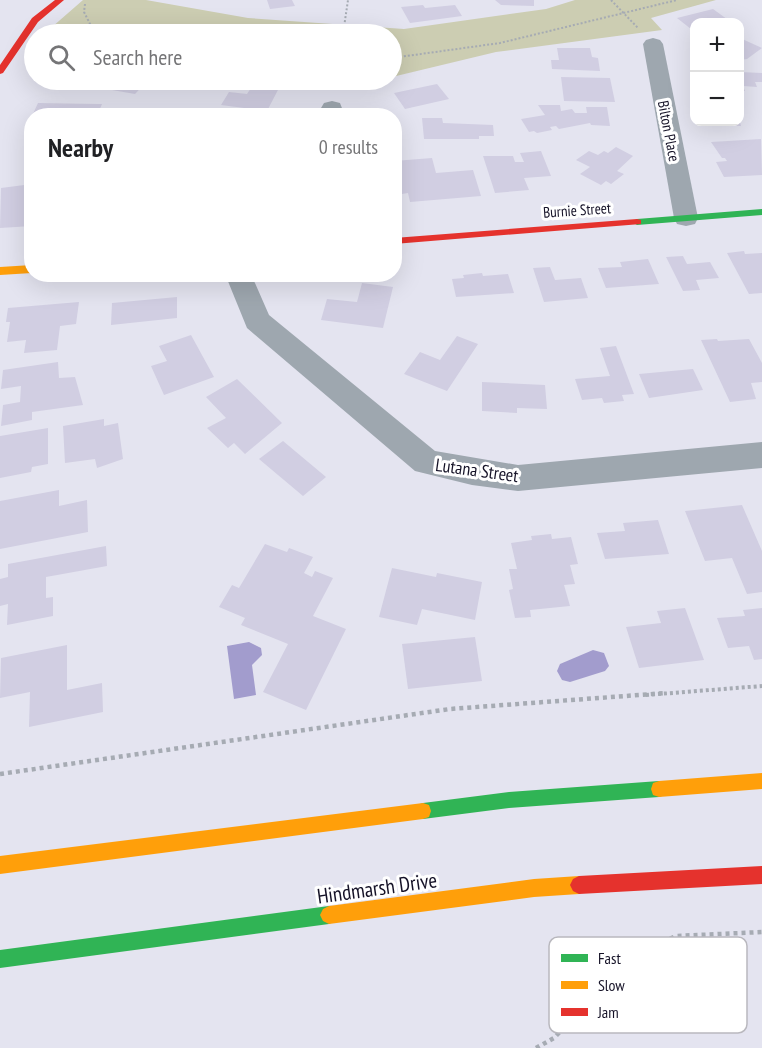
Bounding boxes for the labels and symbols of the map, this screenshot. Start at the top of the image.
street label: Bilton Place [654,99,684,163]
street label: Burnie Street [542,198,612,222]
street label: Lutana Street [434,453,520,487]
street label: Hindmarsh Drive [315,866,439,910]
legend [549,937,747,1033]
text: Fast [598,948,621,968]
text: Slow [598,975,625,995]
text: Jam [597,1002,619,1022]

